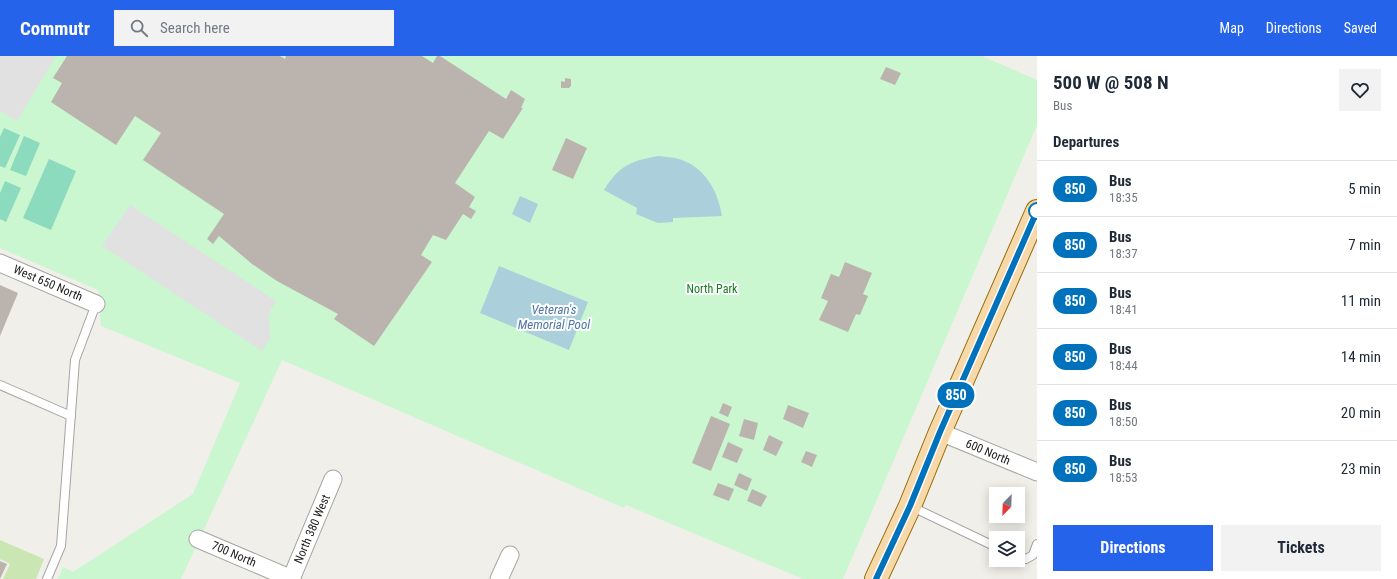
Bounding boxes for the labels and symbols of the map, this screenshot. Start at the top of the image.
unlabelled marker [1028,202,1046,220]
street label: West 650 North [11,262,85,304]
park label: North Park [687,282,738,296]
water label: Veteran's Memorial Pool [518,302,591,332]
line badge: 850 [933,382,979,408]
street label: 600 North [964,436,1013,468]
north arrow [989,487,1025,523]
street label: North 380 West [291,492,333,566]
street label: 700 North [210,538,259,570]

